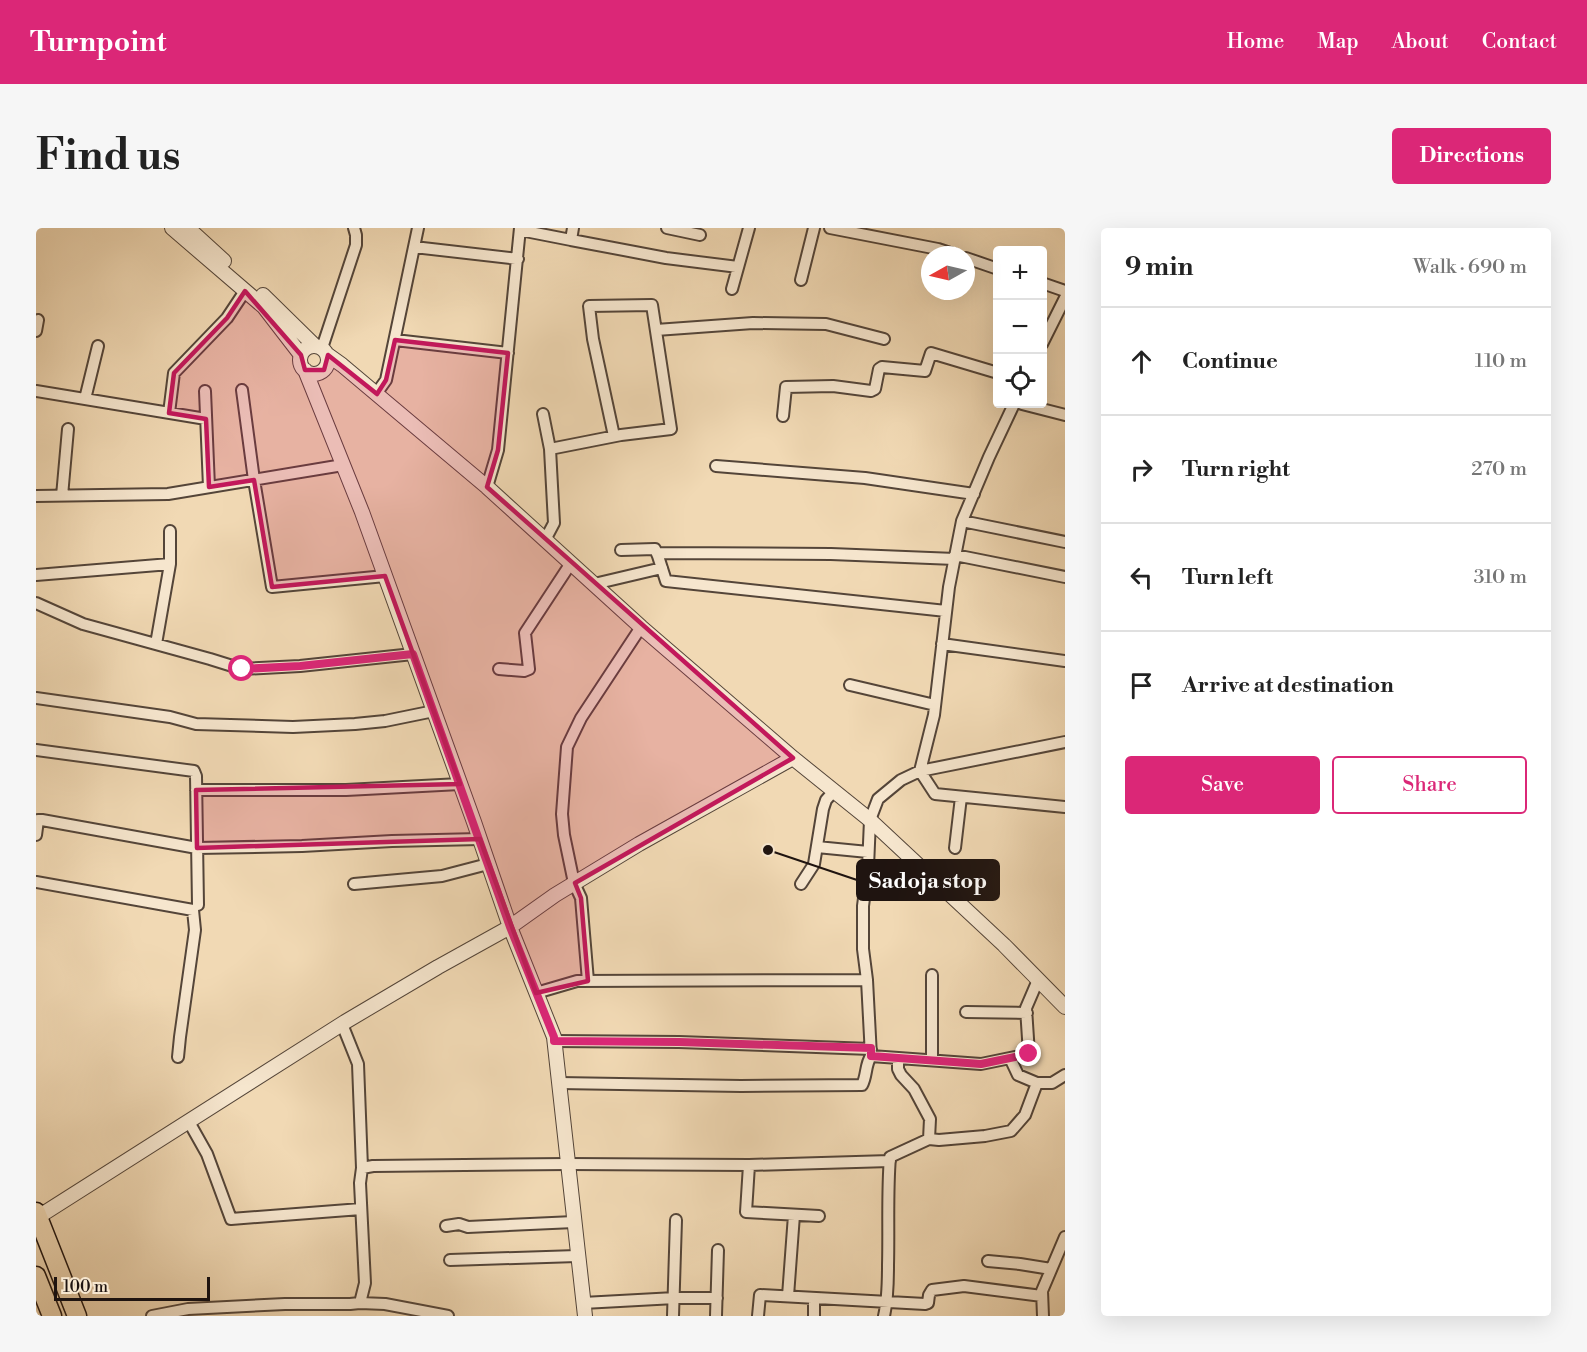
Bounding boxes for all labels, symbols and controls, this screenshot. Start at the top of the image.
text: Turnpoint [30,25,166,60]
text: Home [1227,29,1284,55]
text: Map [1317,29,1359,55]
text: About [1392,29,1449,55]
text: Contact [1482,29,1557,55]
button: Directions [1392,128,1551,184]
text: Find us [36,130,180,183]
north arrow [921,246,975,300]
map controls [993,246,1047,408]
button: + [993,246,1047,300]
text: 9 min [1125,251,1193,283]
text: Walk · 690 m [1413,255,1527,280]
button: − [993,300,1047,354]
icon: ahead [1125,345,1158,378]
text: Continue [1182,348,1278,375]
text: 110 m [1475,349,1527,374]
button: locate [993,354,1047,408]
icon: right [1125,453,1158,486]
text: Turn right [1182,456,1290,483]
text: 270 m [1471,457,1527,482]
icon: left [1125,561,1158,594]
text: Turn left [1182,564,1273,591]
text: 310 m [1474,565,1527,590]
route start [228,655,254,681]
icon: arrive [1125,669,1158,702]
text: Arrive at destination [1182,672,1394,699]
button: Save [1125,756,1320,814]
button: Share [1332,756,1527,814]
callout: Sadoja stop [857,860,999,900]
text: Sadoja stop [869,868,987,895]
route end [1015,1040,1041,1066]
scale bar [54,1274,210,1302]
text: 100 m [63,1277,108,1297]

